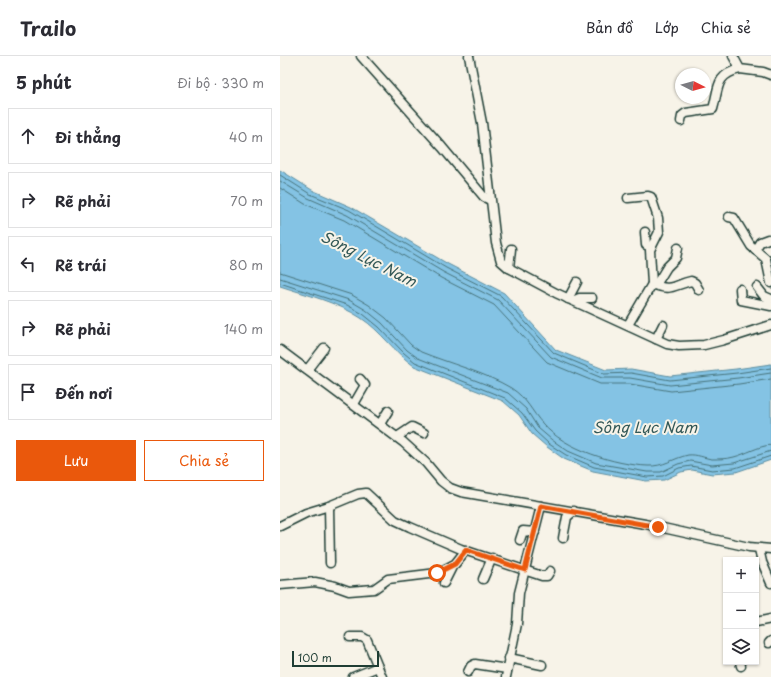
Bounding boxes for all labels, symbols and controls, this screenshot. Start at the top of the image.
text: Trailo [20,14,76,42]
text: Bản đồ [586,17,633,38]
text: Lớp [655,17,679,38]
text: Chia sẻ [701,17,751,38]
north arrow [675,68,711,104]
text: 5 phút [16,69,72,95]
text: Đi bộ · 330 m [177,73,264,92]
icon: ahead [17,125,39,147]
text: Đi thẳng [55,125,121,148]
text: 40 m [229,127,263,146]
icon: right [17,189,39,211]
text: Rẽ phải [55,189,111,212]
text: 70 m [230,191,263,210]
water label: Sông Lục Nam [317,224,421,292]
icon: left [17,253,39,275]
text: Rẽ trái [55,253,106,276]
text: 80 m [229,255,263,274]
icon: right [17,317,39,339]
text: Rẽ phải [55,317,111,340]
text: 140 m [224,319,263,338]
icon: arrive [17,381,39,403]
text: Đến nơi [55,381,112,404]
water label: Sông Lục Nam [593,415,698,438]
button: Lưu [16,440,136,481]
button: Chia sẻ [144,440,264,481]
route end [649,518,667,536]
map controls [723,557,759,665]
button: + [723,557,759,593]
route start [428,564,446,582]
button: − [723,593,759,629]
button: layers [723,629,759,665]
scale bar [292,649,379,668]
text: 100 m [298,649,332,666]

